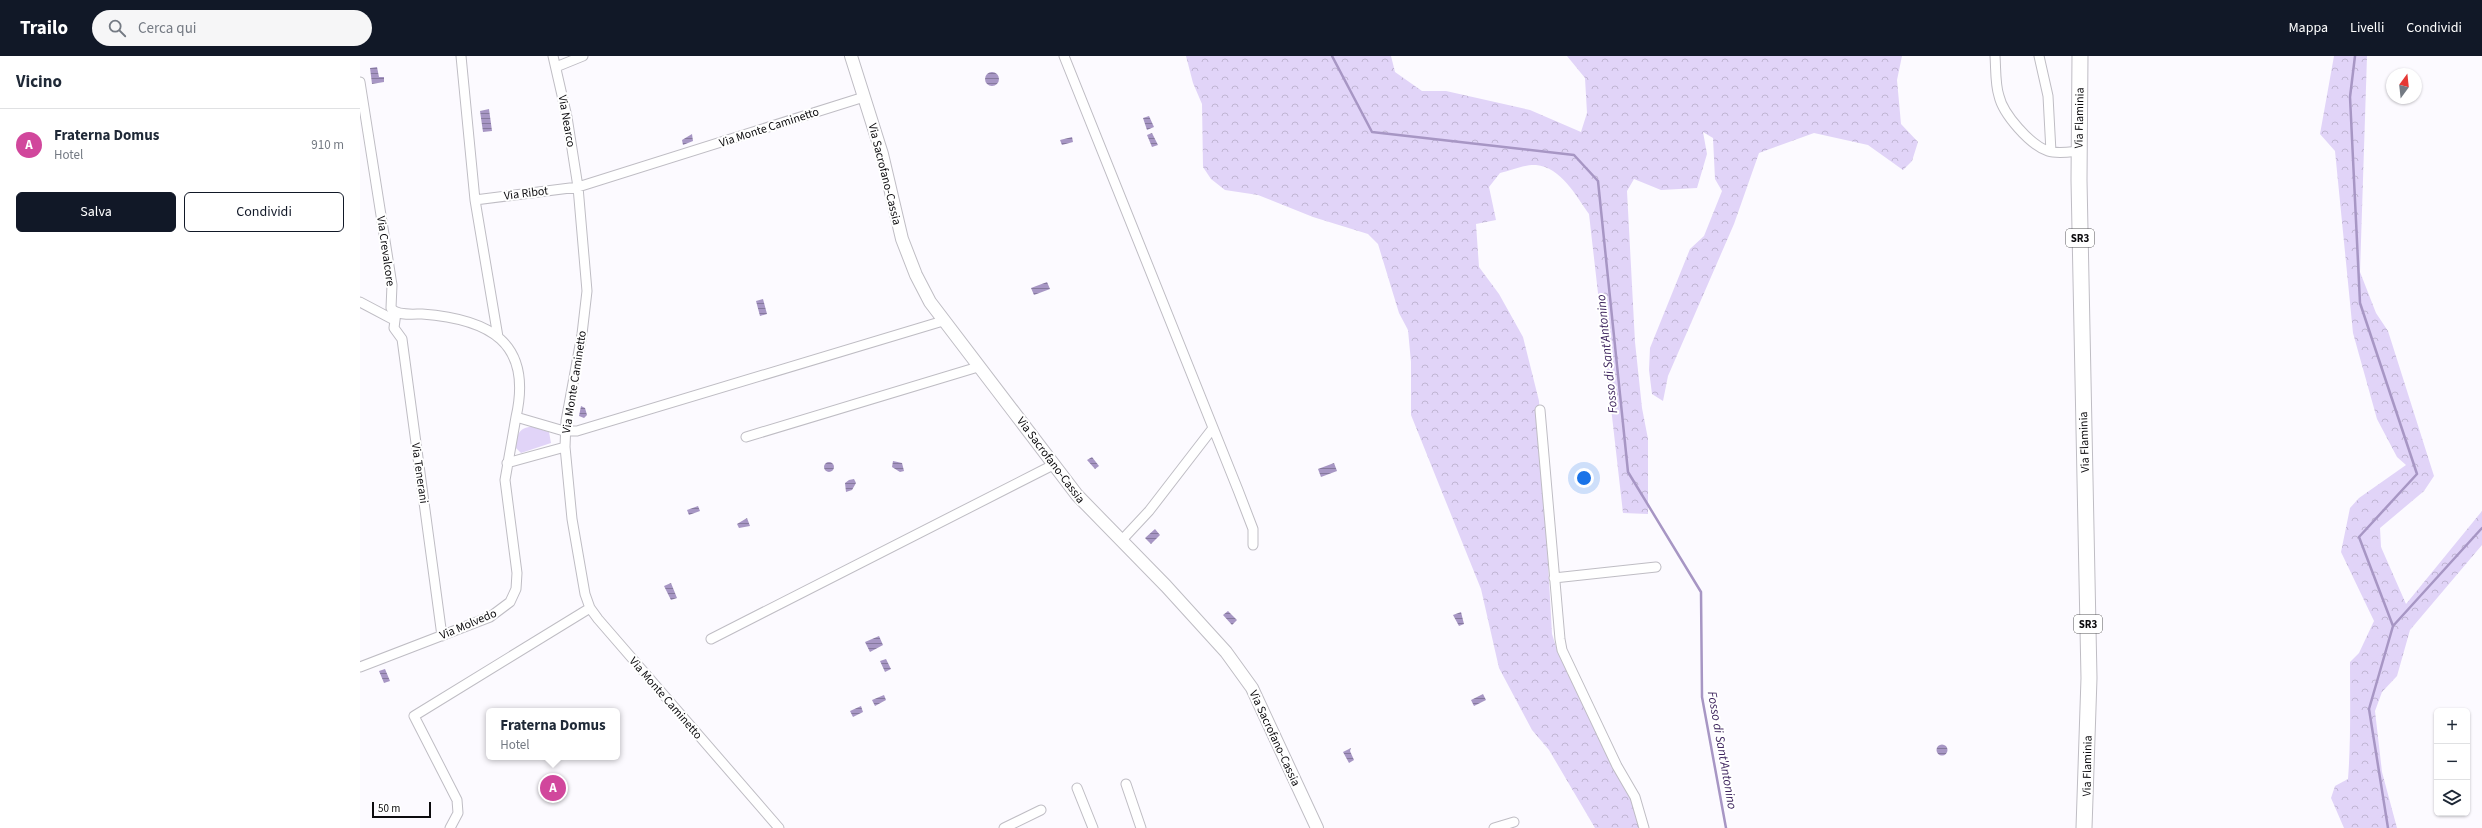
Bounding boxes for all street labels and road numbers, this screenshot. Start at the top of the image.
street label: Via Flaminia [2070,87,2089,149]
street label: Via Nearco [554,94,579,149]
street label: Via Monte Caminetto [717,103,821,152]
street label: Via Sacrofano-Cassia [864,122,905,227]
street label: Via Ribot [503,182,549,205]
street label: Via Crevalcore [372,215,399,287]
road number: SR3 [2066,229,2094,247]
street label: Via Monte Caminetto [558,329,591,435]
street label: Via Flaminia [2075,411,2094,473]
street label: Via Sacrofano-Cassia [1012,414,1089,507]
street label: Via Tenerani [407,442,432,505]
street label: Via Molvedo [437,605,499,644]
road number: SR3 [2074,615,2102,633]
street label: Via Monte Caminetto [625,653,706,743]
street label: Via Sacrofano-Cassia [1245,687,1304,789]
street label: Via Flaminia [2078,735,2097,797]

